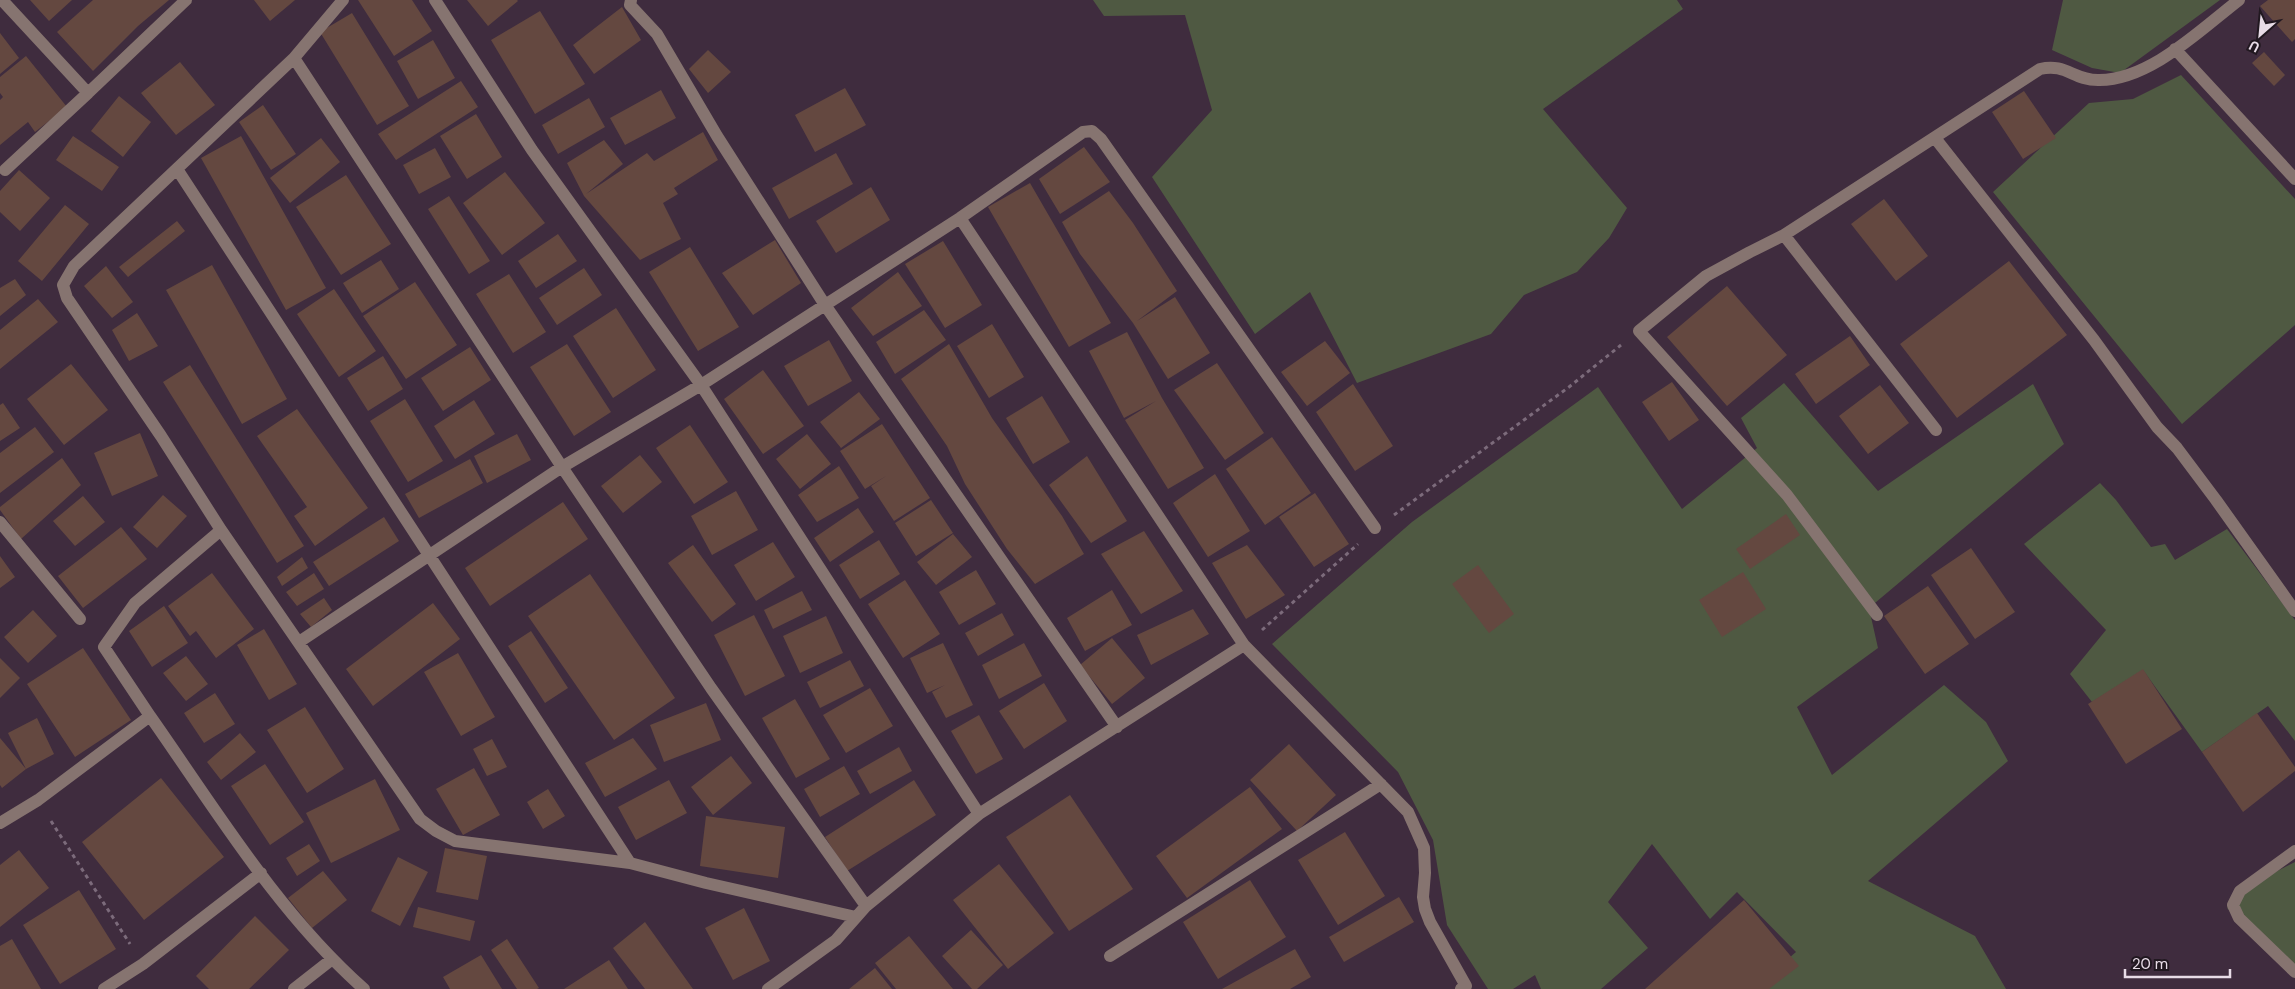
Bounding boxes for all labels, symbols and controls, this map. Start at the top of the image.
north arrow [2235,10,2285,60]
text: U [2246,36,2262,57]
scale bar [2125,946,2230,978]
text: 20 m [2132,954,2168,974]

